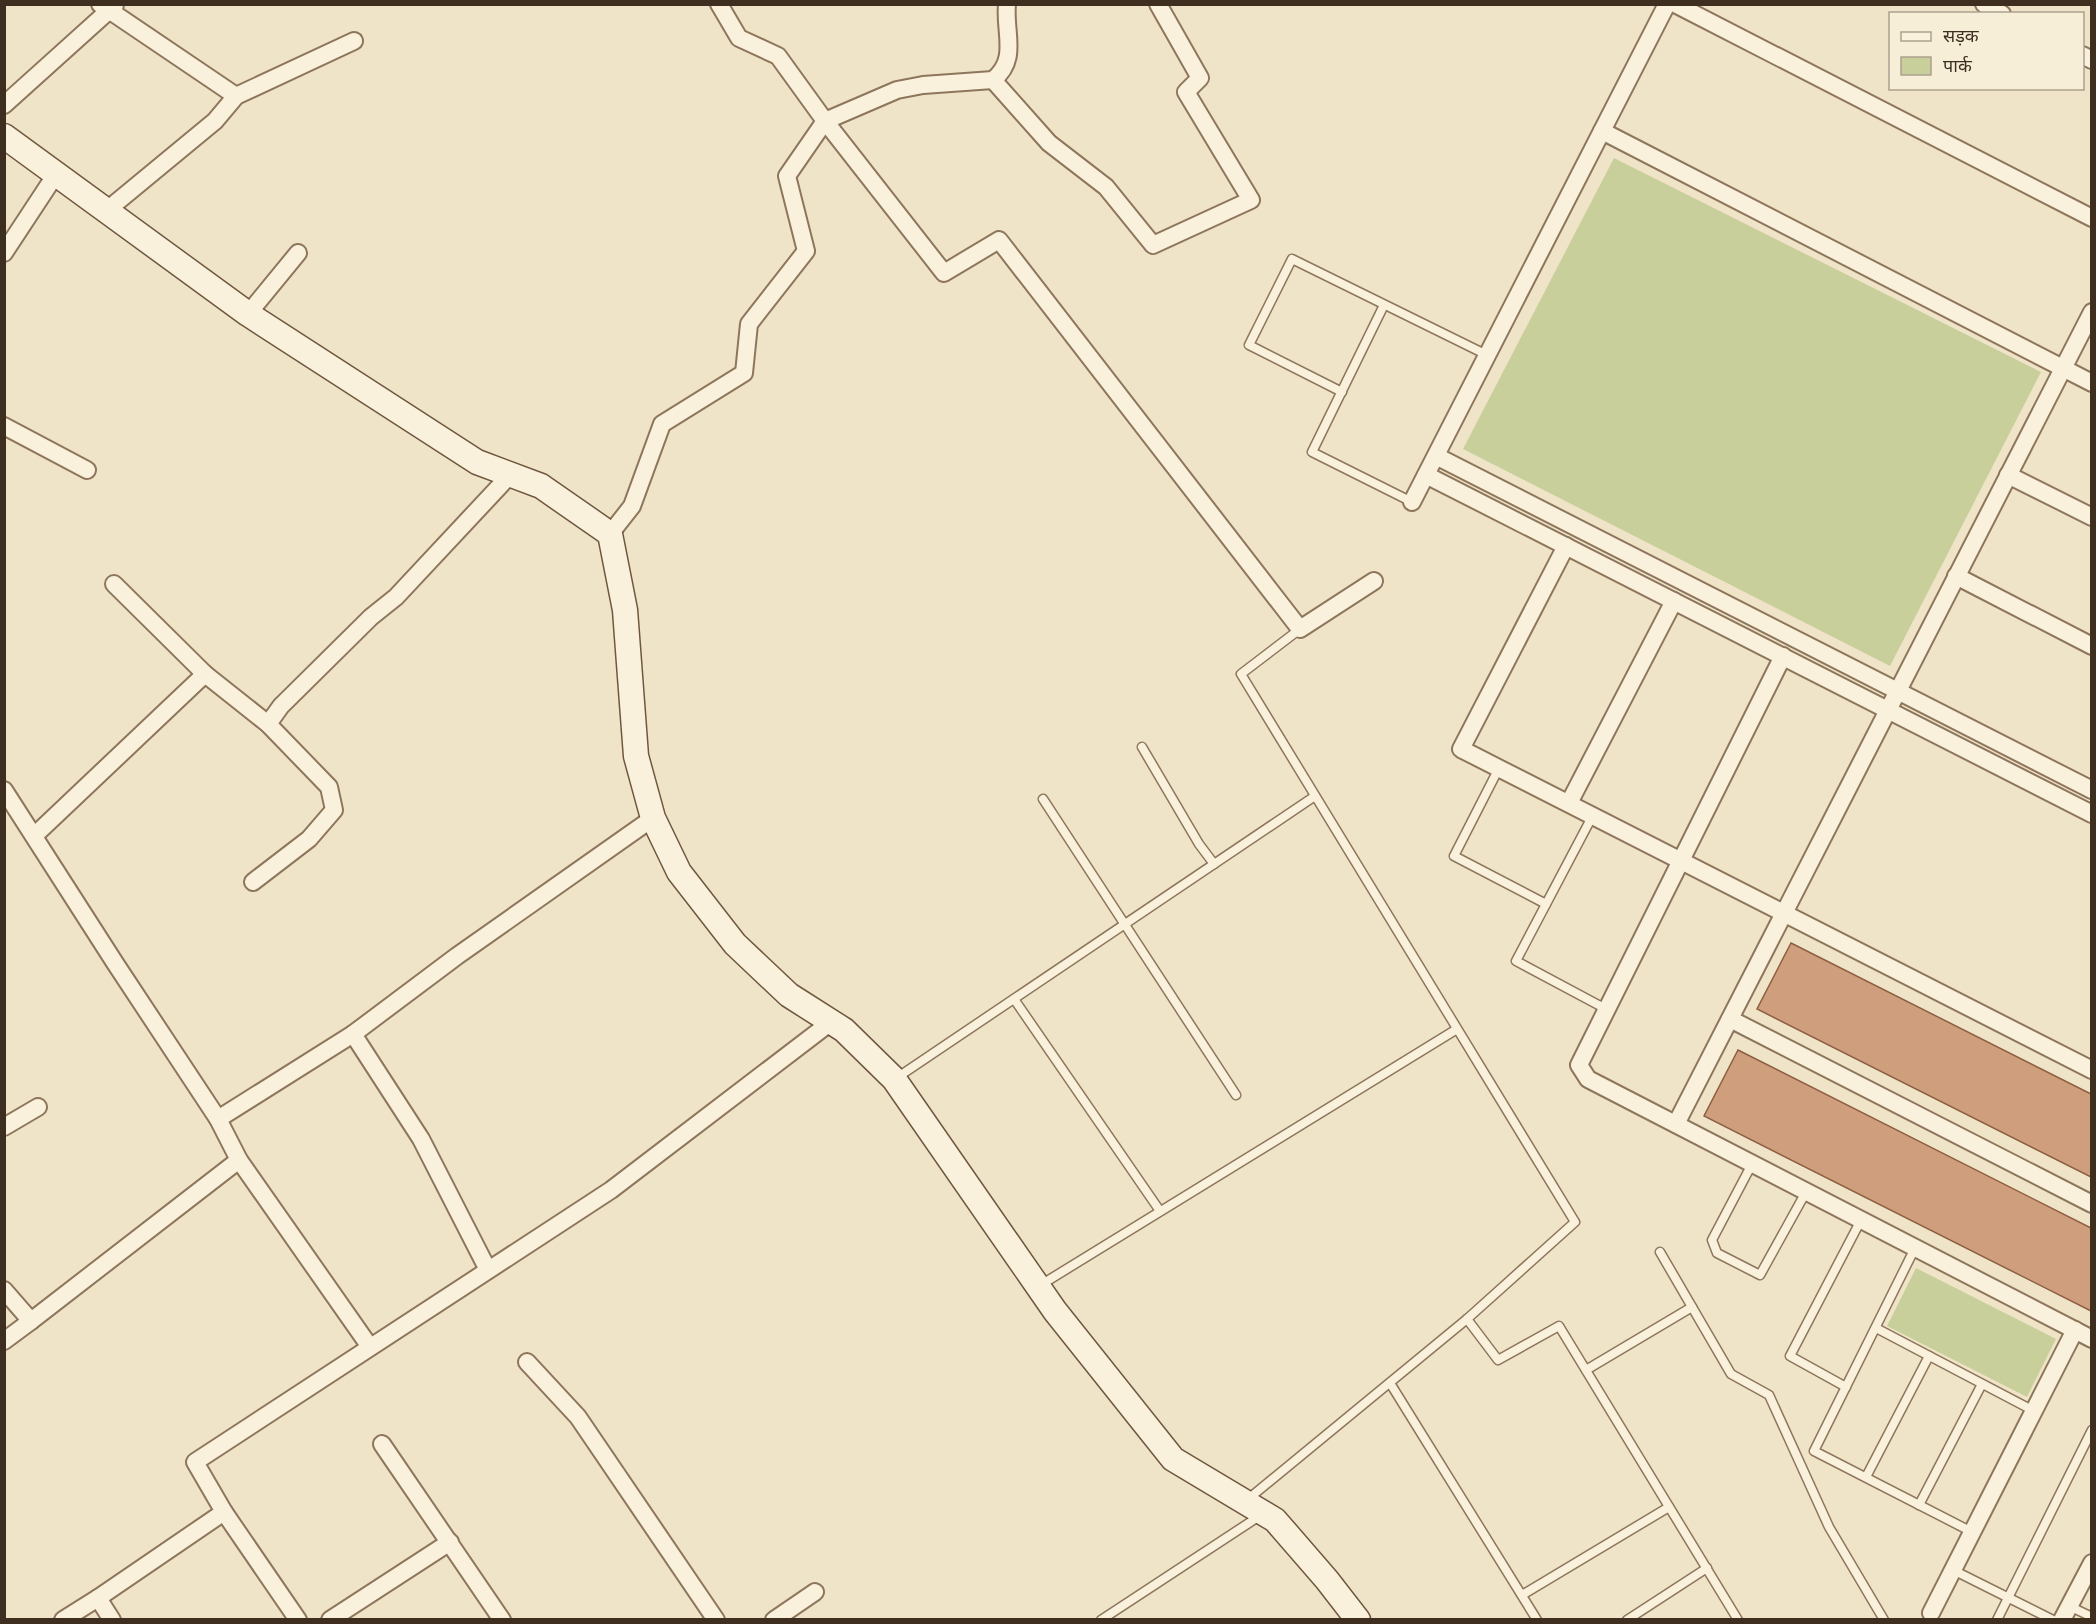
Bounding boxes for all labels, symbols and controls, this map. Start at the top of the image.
legend [1889,12,2084,90]
text: सड़क [1943,24,1980,47]
text: पार्क [1943,54,1973,77]

